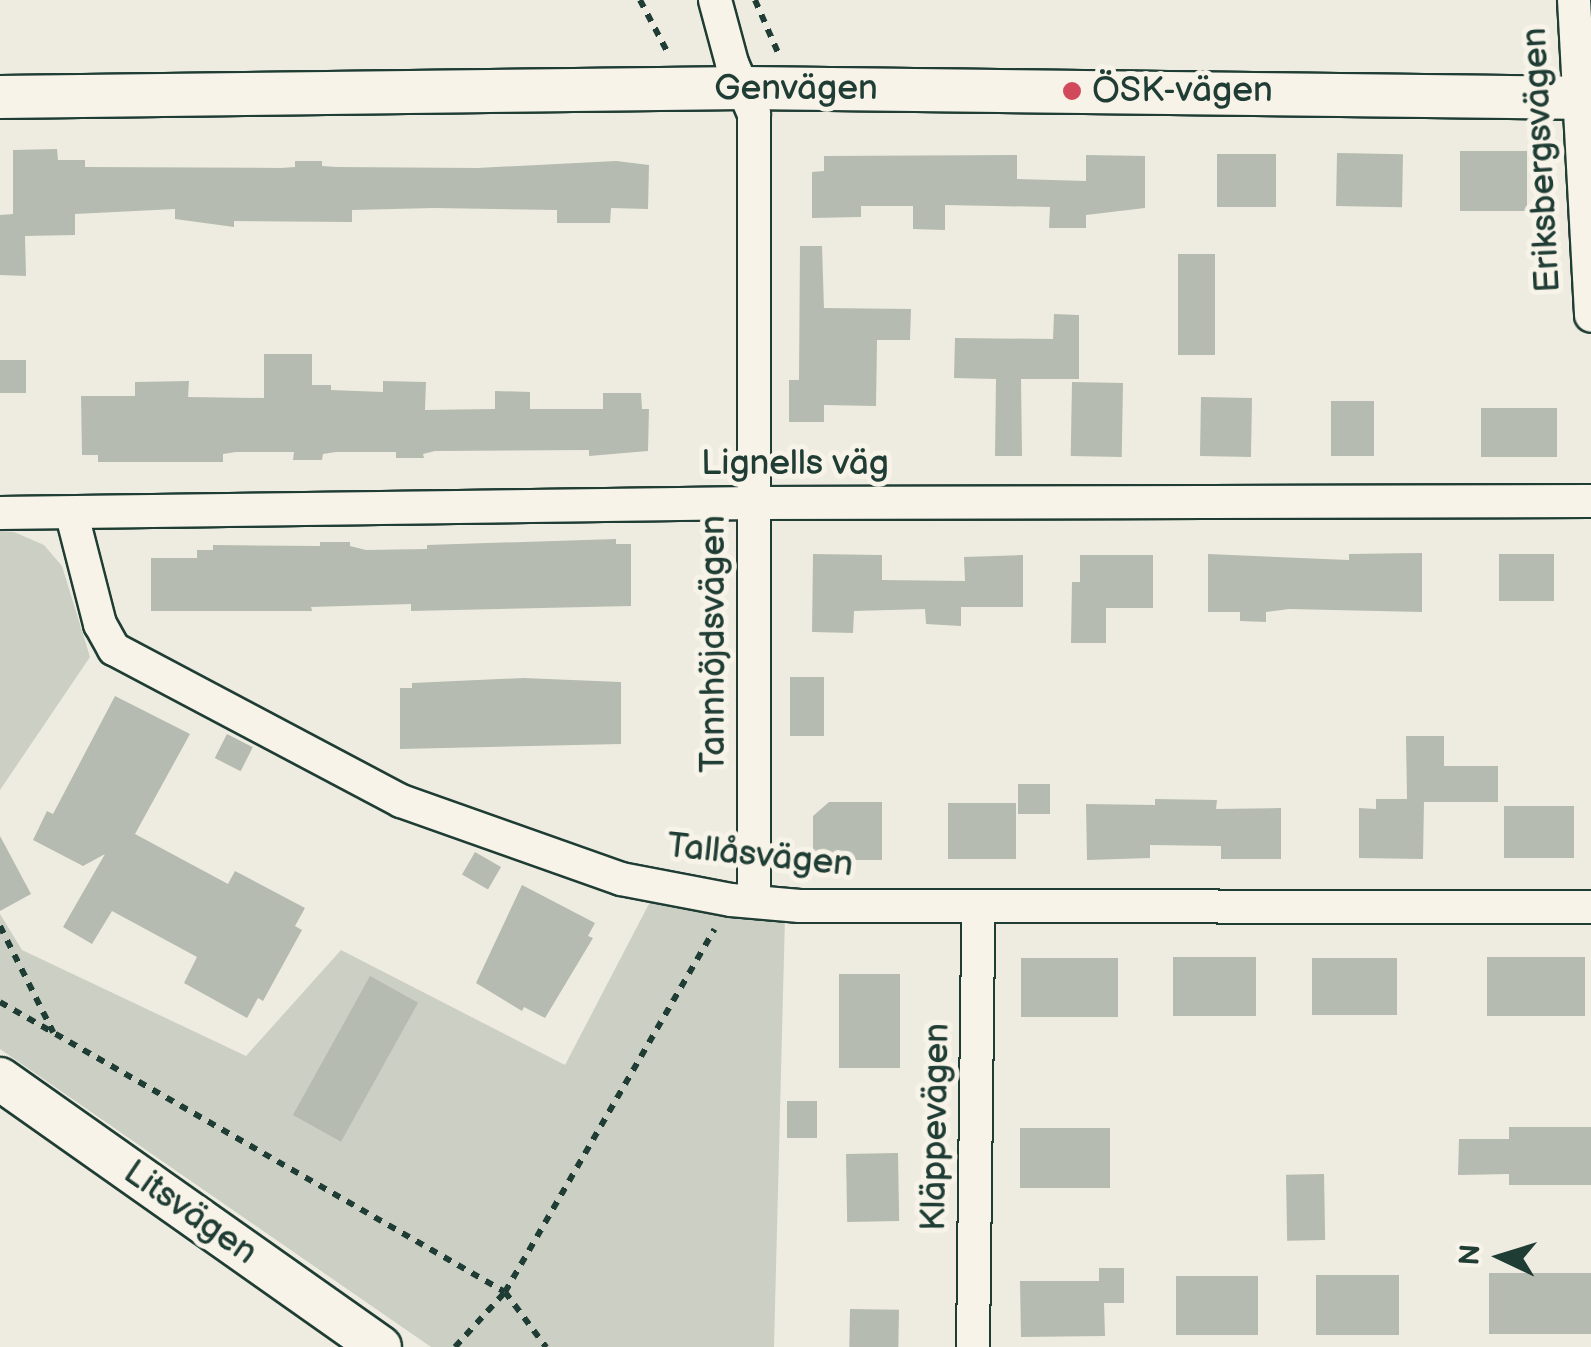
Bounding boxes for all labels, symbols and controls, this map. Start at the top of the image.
street label: Eriksbergsvägen [1514,26,1570,294]
street label: Genvägen [714,68,878,110]
place label: ÖSK-vägen [1092,70,1273,112]
marker: ÖSK-vägen [1061,80,1083,102]
street label: Lignells väg [701,443,889,485]
street label: Tannhöjdsvägen [693,515,735,773]
street label: Tallåsvägen [665,825,855,887]
street label: Kläppevägen [913,1023,959,1231]
street label: Litsvägen [115,1152,265,1274]
north arrow [1451,1207,1551,1307]
text: N [1453,1243,1488,1267]

